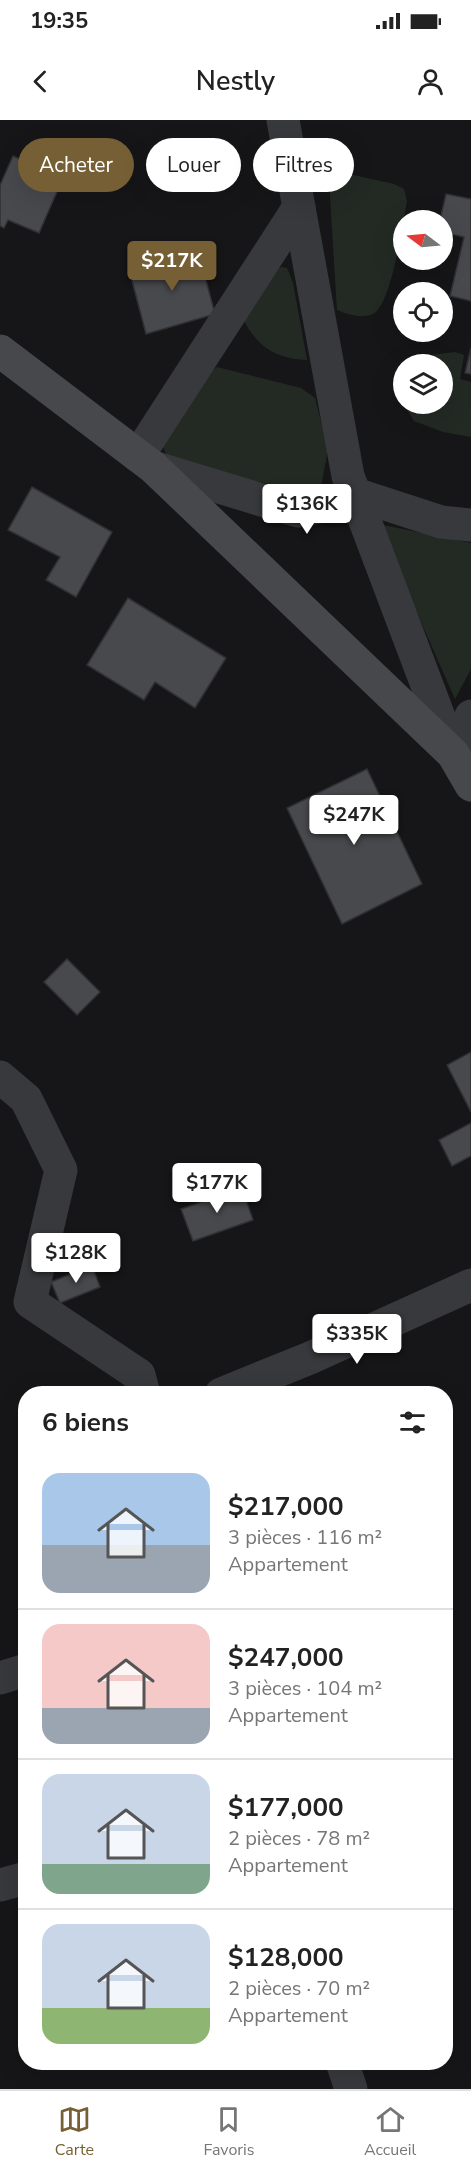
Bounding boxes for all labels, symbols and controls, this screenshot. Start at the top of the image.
text: 19:35 [30,6,88,36]
text: Nestly [196,63,275,100]
icon: back [24,65,57,98]
icon: person [414,65,447,98]
chip: Acheter [18,138,134,192]
chip: Louer [146,138,241,192]
chip: Filtres [253,138,354,192]
north arrow [393,210,453,270]
map controls [393,210,453,414]
pin: $217K [130,241,214,292]
text: $217K [141,247,203,274]
button: locate [393,282,453,342]
button: layers [393,354,453,414]
pin: $136K [265,484,349,535]
text: $136K [276,490,338,517]
pin: $247K [312,795,396,846]
text: $247K [323,801,385,828]
pin: $177K [175,1163,259,1214]
text: $177K [186,1169,248,1196]
pin: $128K [34,1233,118,1284]
text: $128K [45,1239,107,1266]
pin: $335K [315,1314,399,1365]
text: $335K [326,1320,388,1347]
text: 6 biens [42,1405,129,1440]
icon: filters [396,1406,429,1439]
text: $217,000 [228,1489,344,1524]
icon: home [90,1497,162,1569]
text: 3 pièces · 116 m² [228,1524,382,1551]
text: Appartement [228,1551,348,1578]
text: $247,000 [228,1640,344,1675]
icon: home [90,1648,162,1720]
text: 3 pièces · 104 m² [228,1675,382,1702]
text: Appartement [228,1702,348,1729]
text: $177,000 [228,1790,344,1825]
icon: home [90,1798,162,1870]
text: 2 pièces · 78 m² [228,1825,370,1852]
text: Appartement [228,1852,348,1879]
text: $128,000 [228,1940,344,1975]
icon: home [90,1948,162,2020]
text: 2 pièces · 70 m² [228,1975,370,2002]
text: Appartement [228,2002,348,2029]
tab: Carte [55,2103,94,2161]
tab: Favoris [203,2103,254,2161]
tab: Accueil [364,2103,416,2161]

